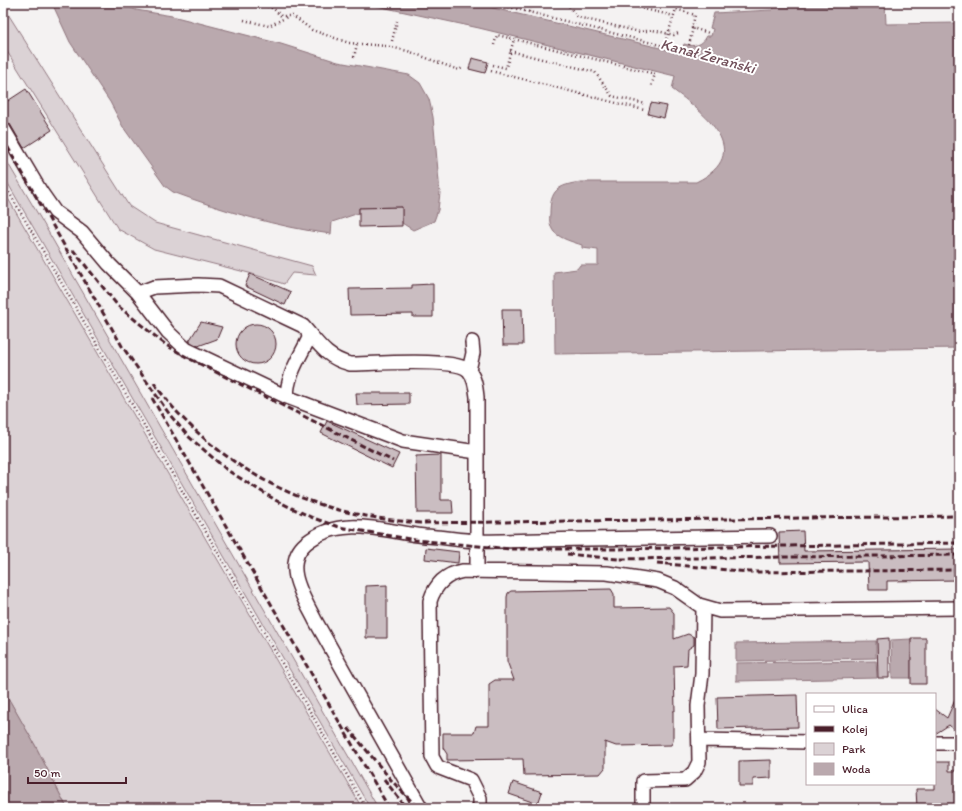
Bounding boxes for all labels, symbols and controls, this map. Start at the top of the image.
water label: Kanał Żerański [659,35,759,78]
legend [806,693,936,785]
text: Ulica [842,702,868,716]
text: Kolej [842,722,868,736]
text: Park [842,742,866,756]
scale bar [28,759,126,785]
text: Woda [842,762,871,776]
text: 50 m [34,766,60,780]

